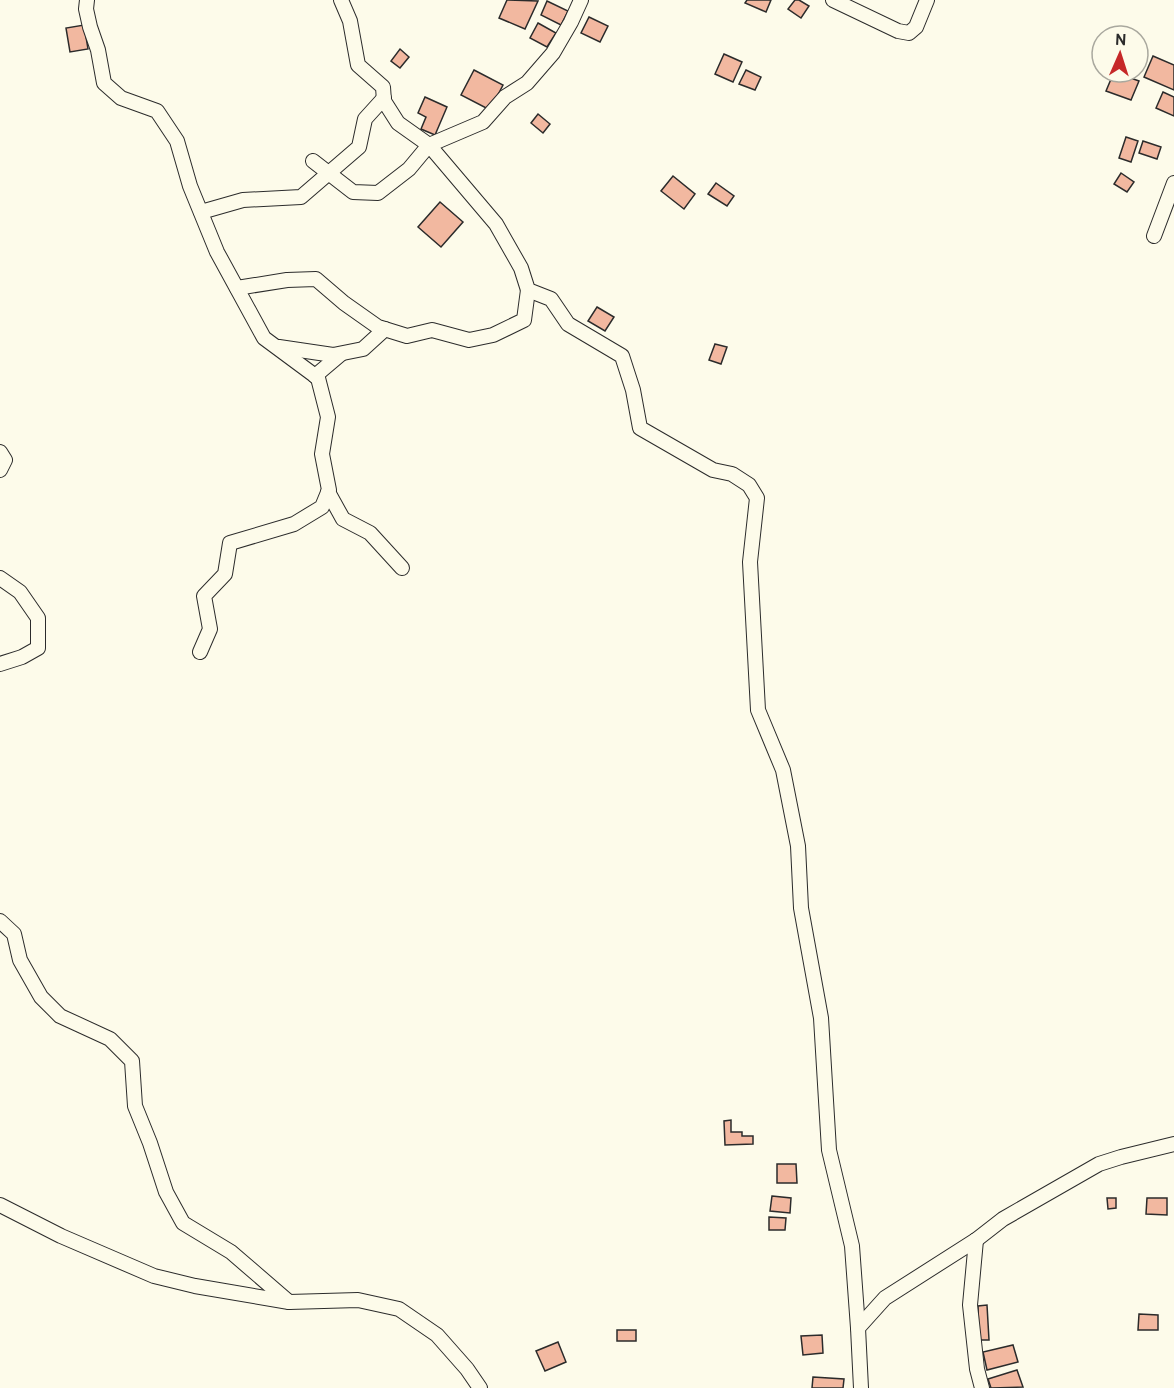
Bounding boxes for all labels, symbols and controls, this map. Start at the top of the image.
north arrow [1090,24,1150,84]
text: N [1114,31,1127,51]

